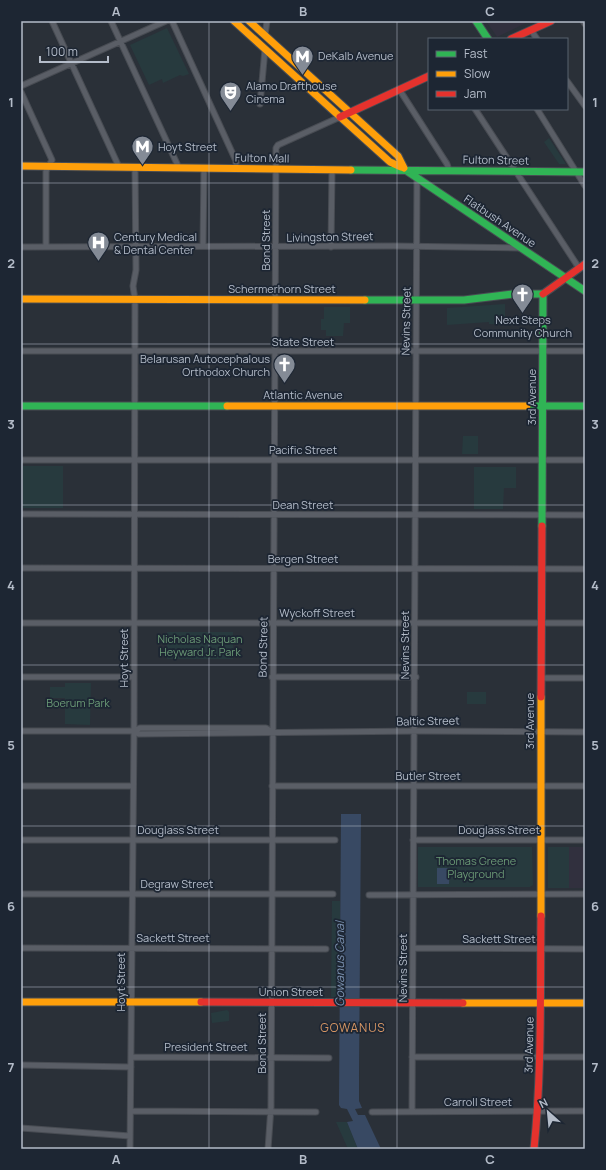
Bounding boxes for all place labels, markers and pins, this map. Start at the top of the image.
metro station icon: DeKalb Avenue [289,43,315,76]
place label: DeKalb Avenue [318,48,394,63]
place label: Alamo Drafthouse Cinema [246,78,338,106]
theatre icon: Alamo Drafthouse Cinema [218,79,244,112]
metro station icon: Hoyt Street [130,134,156,167]
place label: Hoyt Street [158,139,217,154]
place label: Century Medical & Dental Center [114,229,197,257]
hospital icon: Century Medical & Dental Center [85,230,111,263]
church icon: Next Steps Community Church [510,281,536,314]
place label: Next Steps Community Church [474,312,572,340]
place label: Belarusan Autocephalous Orthodox Church [140,351,270,379]
church icon: Belarusan Autocephalous Orthodox Church [272,352,298,385]

